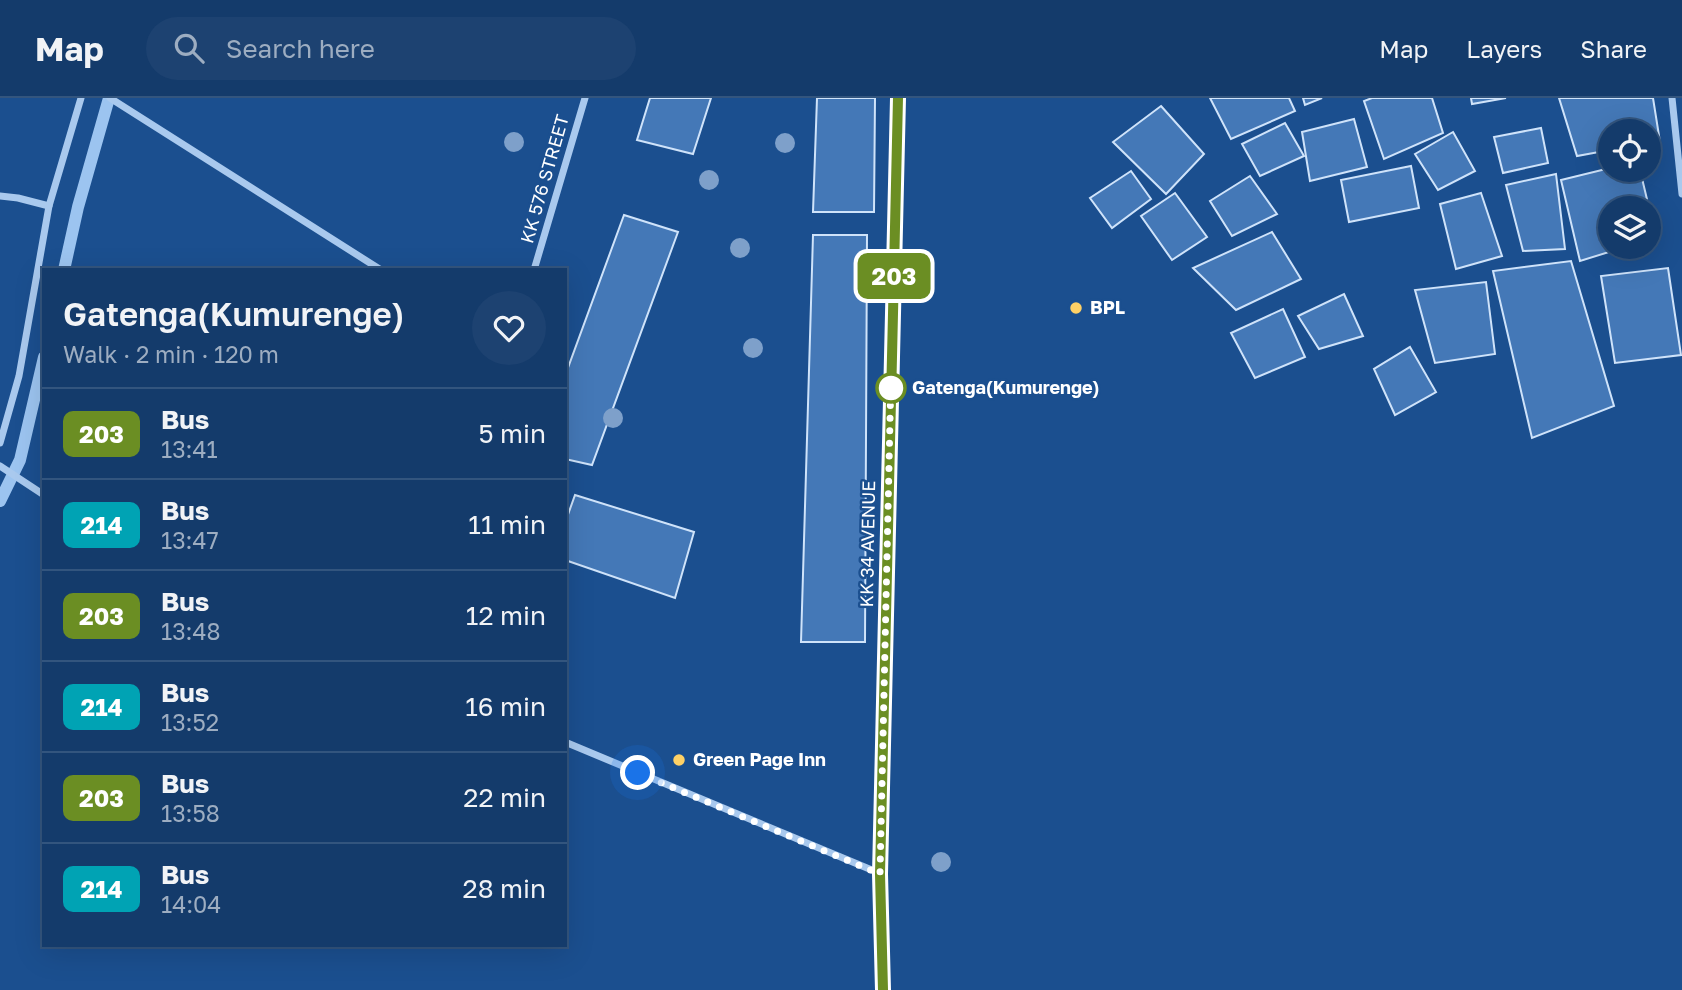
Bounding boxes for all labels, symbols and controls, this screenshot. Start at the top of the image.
search box [146,17,636,80]
text: Map [35,29,104,68]
icon: search [170,29,208,67]
text: Search here [226,33,375,64]
text: Map [1379,34,1428,63]
text: Layers [1466,34,1542,63]
text: Share [1580,34,1647,63]
street label: KK 576 STREET [515,112,573,246]
map controls [1598,119,1661,259]
button: locate [1598,119,1661,182]
button: layers [1598,196,1661,259]
line badge: 203 [854,253,934,299]
text: 203 [872,261,916,290]
button: heart [472,291,546,365]
text: Gatenga(Kumurenge) [63,294,404,333]
place label: BPL [1090,296,1125,318]
marker: BPL [1068,300,1084,316]
text: Walk · 2 min · 120 m [63,340,279,368]
marker: Gatenga(Kumurenge) [876,373,906,403]
place label: Gatenga(Kumurenge) [912,376,1099,398]
text: Bus [161,404,209,435]
text: 5 min [478,418,546,449]
text: 203 [79,419,124,448]
text: 13:41 [161,435,218,463]
street label: KK 34 AVENUE [855,480,879,607]
text: Bus [161,495,209,526]
text: 11 min [468,509,546,540]
text: 214 [81,510,123,539]
text: 13:47 [161,526,219,554]
text: Bus [161,586,209,617]
text: 12 min [466,600,546,631]
text: 203 [79,601,124,630]
text: 13:48 [161,617,221,645]
text: Bus [161,677,209,708]
text: 16 min [465,691,546,722]
text: 214 [81,692,123,721]
text: 13:52 [161,708,219,736]
place label: Green Page Inn [693,748,826,770]
marker: Green Page Inn [671,752,687,768]
your location [620,755,655,790]
text: Bus [161,768,209,799]
text: 22 min [463,782,546,813]
text: 203 [79,783,124,812]
text: 13:58 [161,799,220,827]
text: Bus [161,859,209,890]
text: 28 min [463,873,546,904]
text: 214 [81,874,123,903]
text: 14:04 [161,890,221,918]

